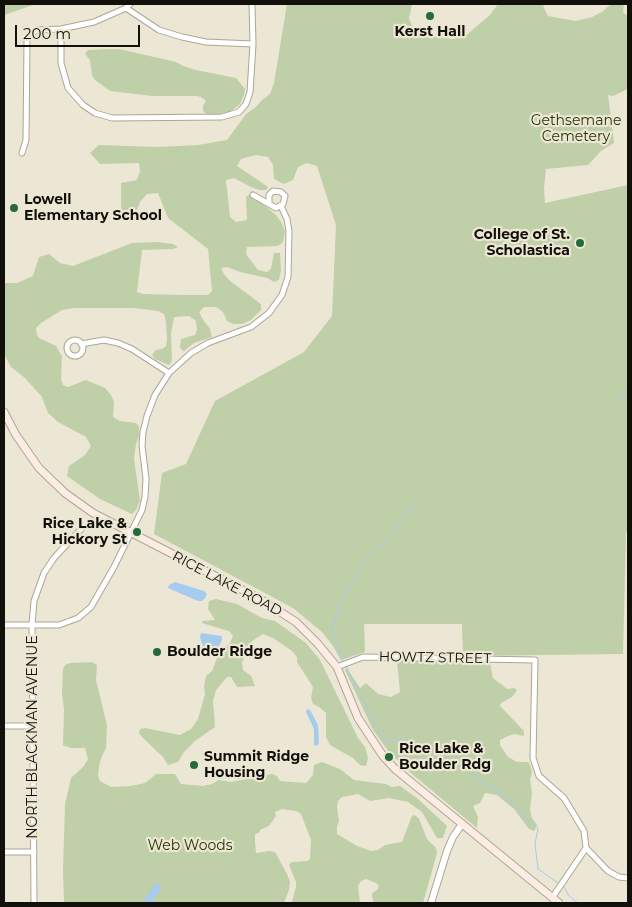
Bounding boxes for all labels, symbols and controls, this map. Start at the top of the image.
marker: Kerst Hall [424,10,436,22]
scale bar [18,15,142,47]
text: 200 m [23,24,71,43]
place label: Kerst Hall [395,24,465,40]
park label: Gethsemane Cemetery [531,113,621,146]
place label: Lowell Elementary School [24,192,162,224]
marker: Lowell Elementary School [8,202,20,214]
place label: College of St. Scholastica [474,227,570,260]
marker: College of St. Scholastica [574,237,586,249]
place label: Rice Lake & Hickory St [43,516,127,548]
marker: Rice Lake & Hickory St [131,526,143,538]
street label: RICE LAKE ROAD [169,548,285,620]
street label: NORTH BLACKMAN AVENUE [25,635,41,839]
place label: Boulder Ridge [167,644,272,660]
marker: Boulder Ridge [151,646,163,658]
street label: HOWTZ STREET [379,649,491,667]
place label: Rice Lake & Boulder Rdg [399,741,491,774]
place label: Summit Ridge Housing [204,749,309,782]
marker: Rice Lake & Boulder Rdg [383,751,395,763]
marker: Summit Ridge Housing [188,759,200,771]
park label: Web Woods [147,838,233,854]

